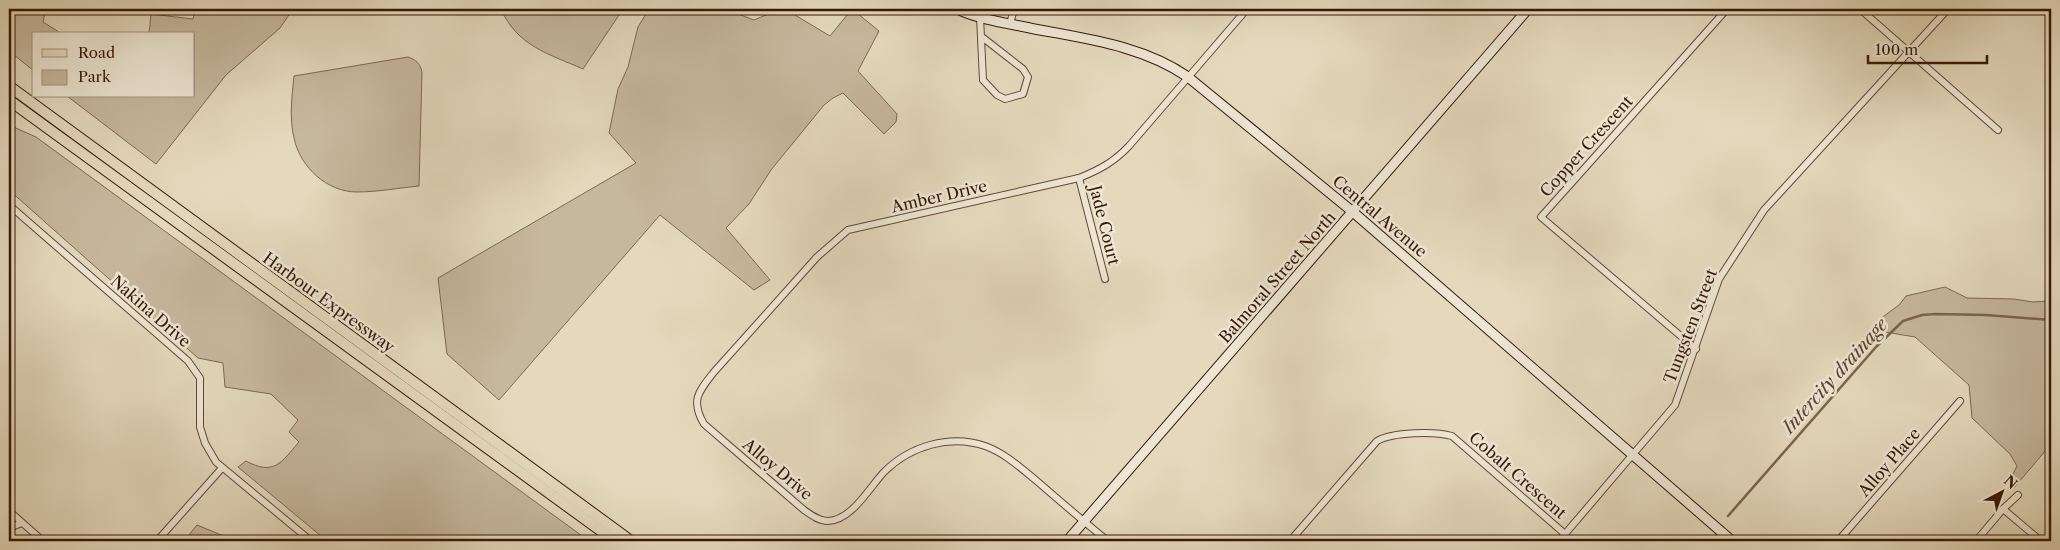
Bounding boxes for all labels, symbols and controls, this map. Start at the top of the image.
legend [32,32,195,98]
scale bar [1868,32,1986,64]
text: 100 m [1875,40,1918,59]
text: Road [78,43,115,62]
text: Park [78,67,112,86]
street label: Copper Crescent [1535,91,1637,201]
street label: Central Avenue [1329,171,1431,261]
street label: Amber Drive [888,175,989,217]
street label: Jade Court [1085,180,1125,267]
street label: Balmoral Street North [1214,207,1340,347]
street label: Harbour Expressway [259,247,400,357]
street label: Tungsten Street [1659,266,1721,386]
street label: Nakina Drive [107,271,195,351]
water label: Intercity drainage [1776,313,1893,440]
street label: Alloy Place [1853,424,1924,501]
street label: Cobalt Crescent [1465,427,1571,523]
street label: Alloy Drive [738,433,817,504]
north arrow [1978,468,2028,518]
text: N [2000,471,2021,493]

